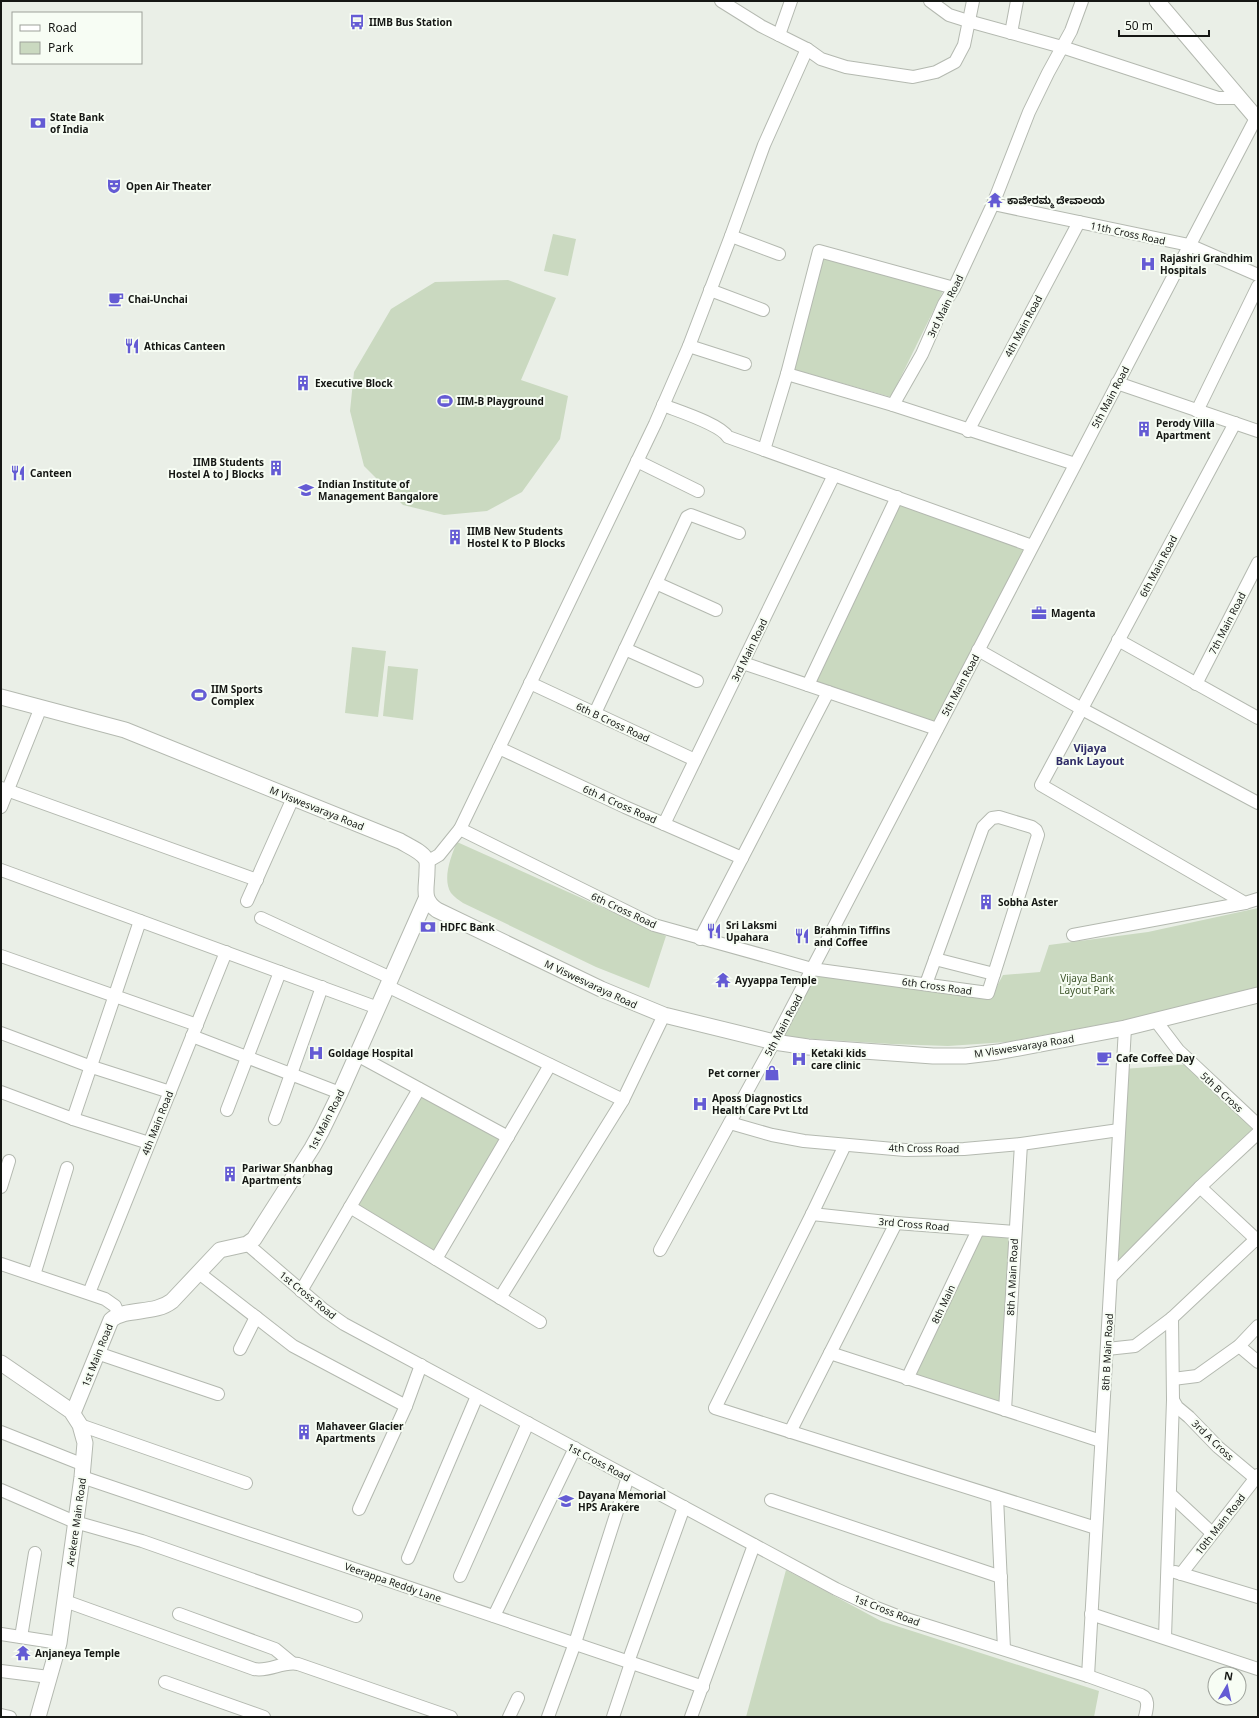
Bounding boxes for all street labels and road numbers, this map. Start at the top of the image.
street label: 11th Cross Road [1089,218,1167,248]
street label: 3rd Main Road [924,272,966,340]
street label: 4th Main Road [1001,293,1045,359]
street label: 5th Main Road [1088,364,1132,430]
street label: 6th Main Road [1136,533,1180,599]
street label: 7th Main Road [1205,589,1249,657]
street label: 3rd Main Road [728,616,770,684]
street label: 5th Main Road [938,652,982,718]
street label: 6th B Cross Road [574,699,652,745]
street label: 6th A Cross Road [581,781,659,827]
street label: M Viswesvaraya Road [268,783,366,833]
street label: 6th Cross Road [589,889,659,931]
street label: M Viswesvaraya Road [542,956,640,1012]
street label: 6th Cross Road [901,974,973,998]
street label: 5th Main Road [761,992,805,1058]
street label: M Viswesvaraya Road [973,1031,1075,1061]
street label: 5th B Cross [1198,1069,1246,1115]
street label: 1st Main Road [305,1087,347,1153]
street label: 4th Main Road [138,1089,176,1157]
street label: 4th Cross Road [889,1140,959,1156]
street label: 3rd Cross Road [878,1214,950,1234]
street label: 8th A Main Road [1003,1238,1021,1316]
street label: 1st Cross Road [277,1268,339,1322]
street label: 8th Main [928,1282,958,1326]
street label: 8th B Main Road [1098,1313,1116,1391]
street label: 1st Main Road [78,1321,116,1389]
street label: 3rd A Cross [1189,1416,1237,1464]
street label: 1st Cross Road [565,1440,633,1484]
street label: Arekere Main Road [63,1477,89,1567]
street label: 10th Main Road [1192,1491,1248,1557]
street label: Veerappa Reddy Lane [343,1559,444,1605]
street label: 1st Cross Road [852,1591,922,1629]

